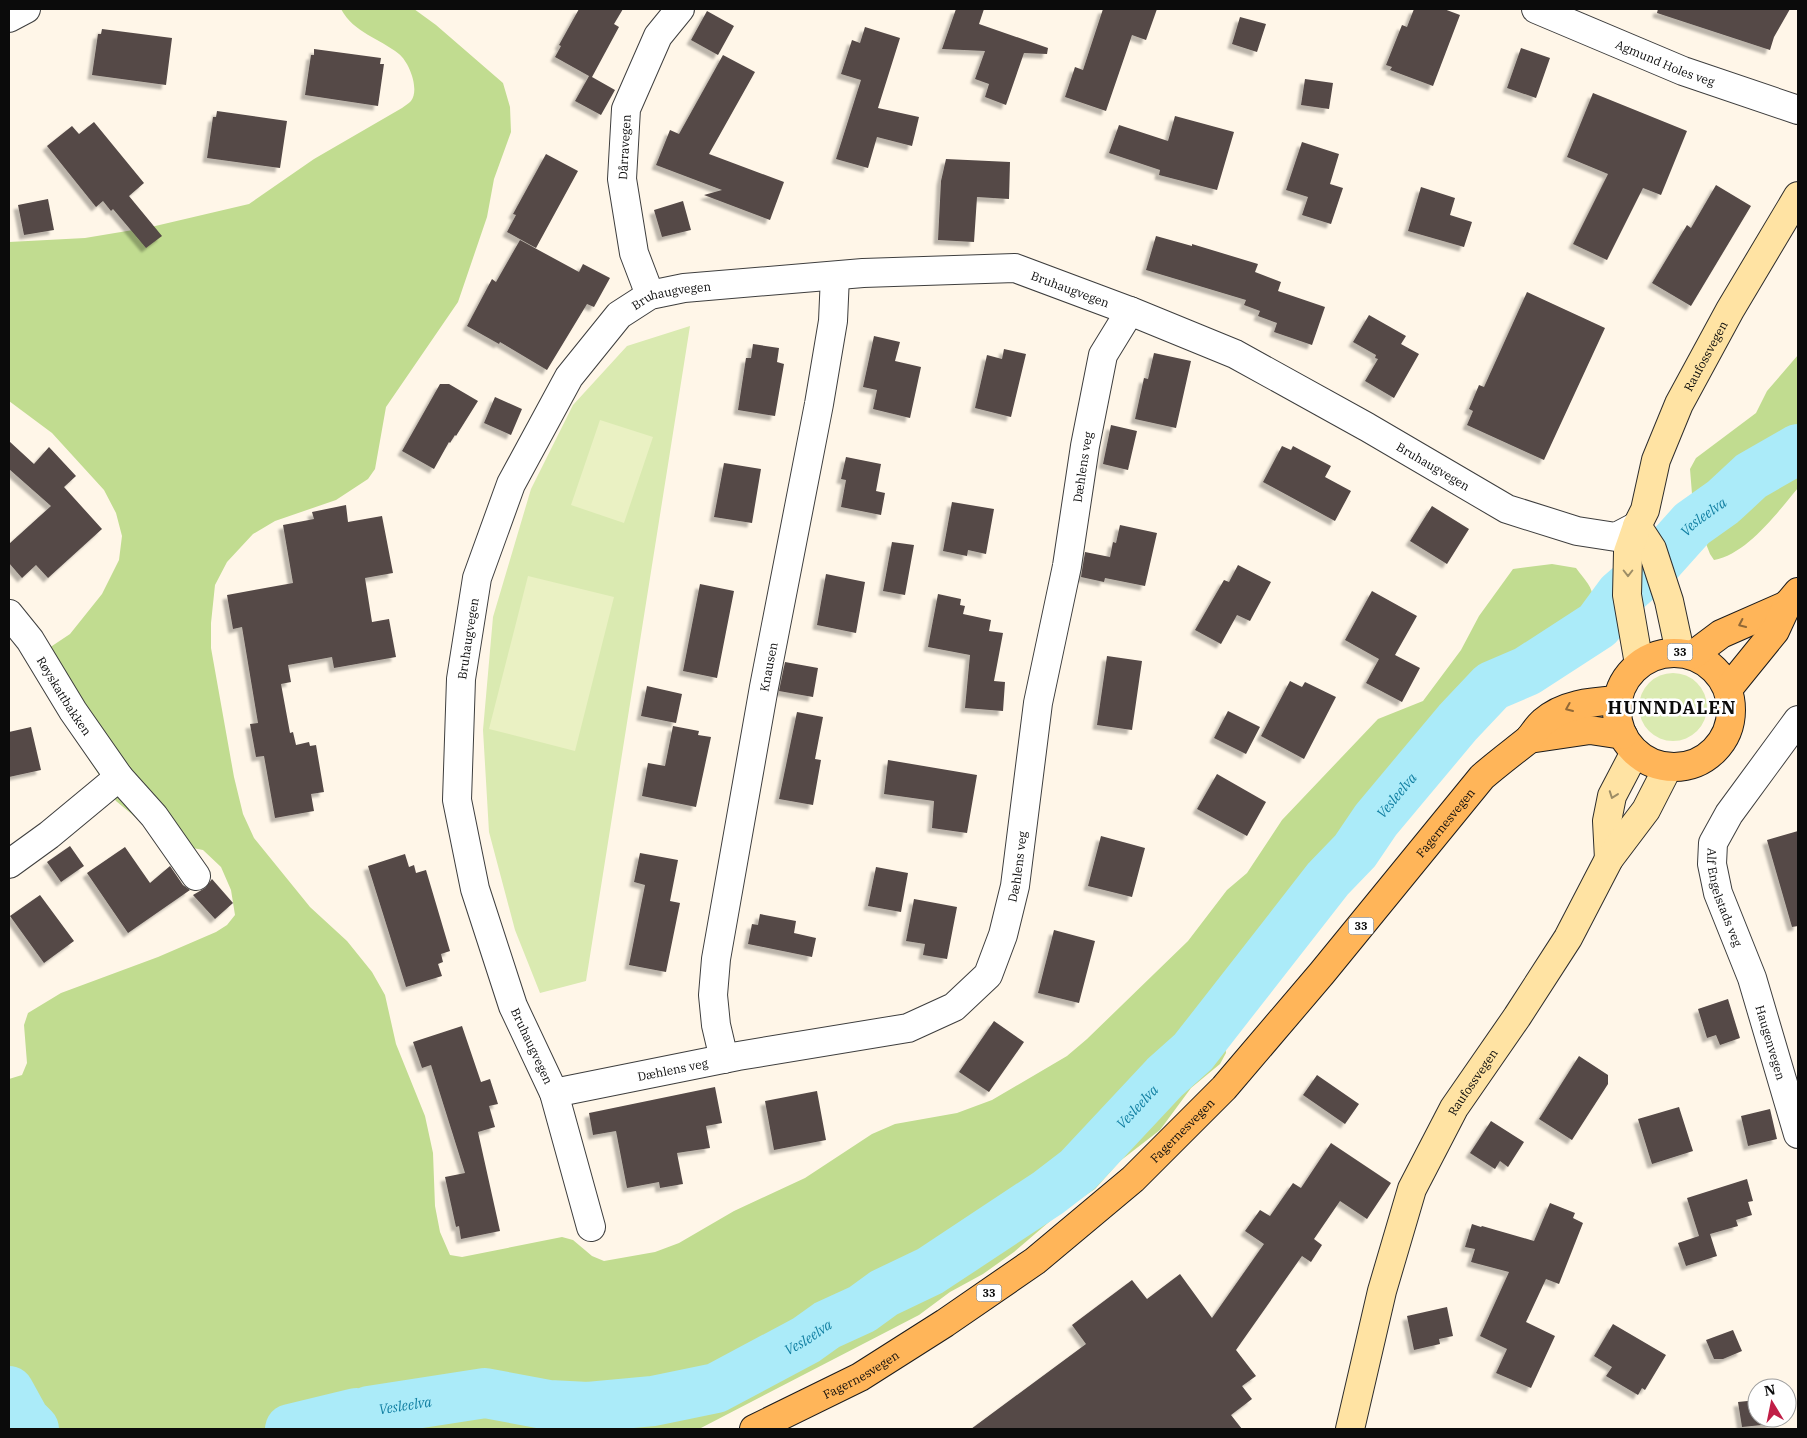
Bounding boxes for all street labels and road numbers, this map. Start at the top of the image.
street label: Agmund Holes veg [1613,36,1717,89]
street label: Dårravegen [614,114,633,180]
street label: Bruhaugvegen [1029,267,1112,310]
street label: Bruhaugvegen [628,278,712,313]
street label: Raufossvegen [1680,318,1730,394]
street label: Dæhlens veg [1069,430,1095,503]
street label: Bruhaugvegen [1394,439,1473,493]
street label: Bruhaugvegen [454,596,481,680]
street label: Knausen [756,641,780,693]
road number: 33 [1668,644,1692,660]
street label: Røyskattbakken [34,654,95,738]
street label: Fagernesvegen [1412,785,1478,860]
street label: Dæhlens veg [1004,830,1029,903]
street label: Alf Engelstads veg [1704,848,1746,949]
road number: 33 [1348,918,1374,934]
street label: Haugenvegen [1753,1003,1789,1082]
street label: Bruhaugvegen [508,1006,556,1087]
street label: Raufossvegen [1444,1045,1501,1118]
street label: Dæhlens veg [636,1055,710,1084]
street label: Fagernesvegen [1147,1095,1217,1165]
road number: 33 [976,1285,1002,1302]
street label: Fagernesvegen [820,1347,902,1402]

